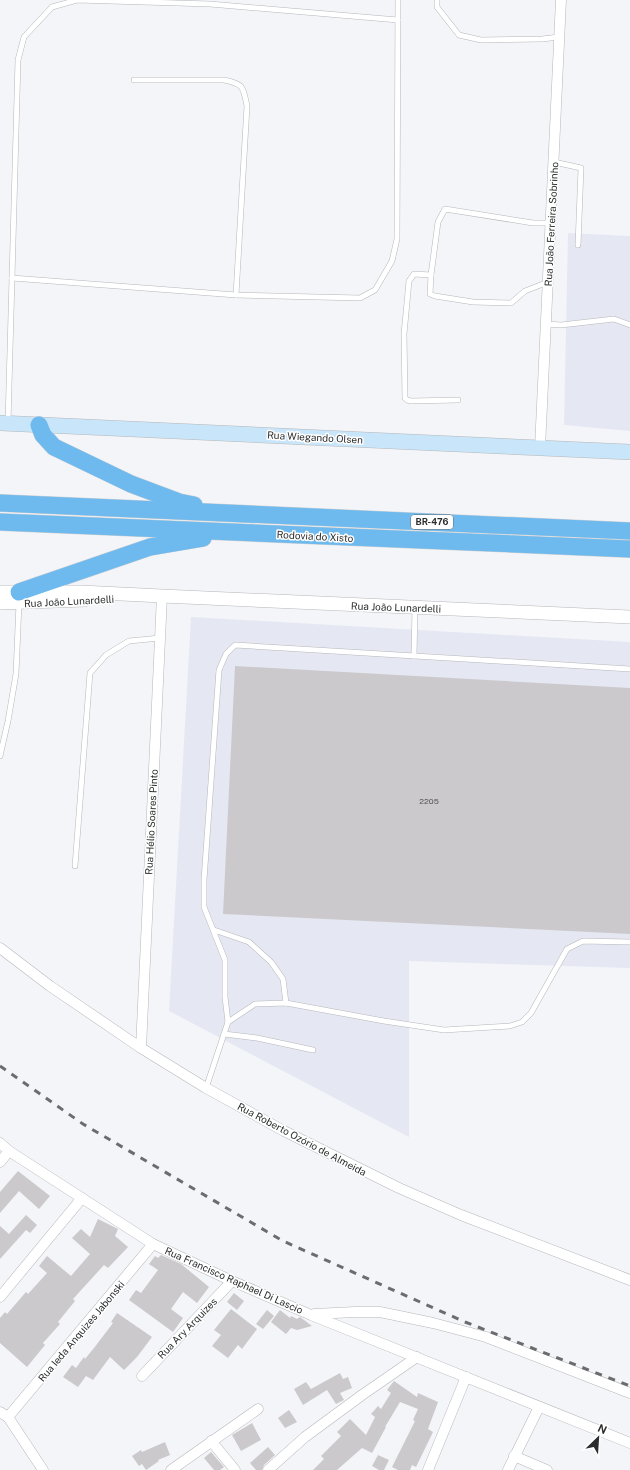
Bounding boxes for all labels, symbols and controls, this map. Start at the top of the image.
street label: Rua João Ferreira Sobrinho [542,161,560,286]
street label: Rua Wiegando Olsen [267,428,363,446]
road number: BR-476 [411,515,453,529]
street label: Rodovia do Xisto [276,528,354,544]
street label: Rua João Lunardelli [24,593,114,609]
street label: Rua João Lunardelli [351,599,441,615]
street label: Rua Hélio Soares Pinto [142,769,160,875]
house number: 2205 [419,796,439,806]
street label: Rua Roberto Ozório de Almeida [235,1100,369,1178]
street label: Rua Francisco Raphael Di Lascio [163,1244,305,1316]
street label: Rua Ieda Anquizes Jabonski [35,1278,127,1384]
street label: Rua Ary Arquizes [155,1295,219,1361]
north arrow [578,1418,618,1458]
text: N [596,1422,609,1436]

